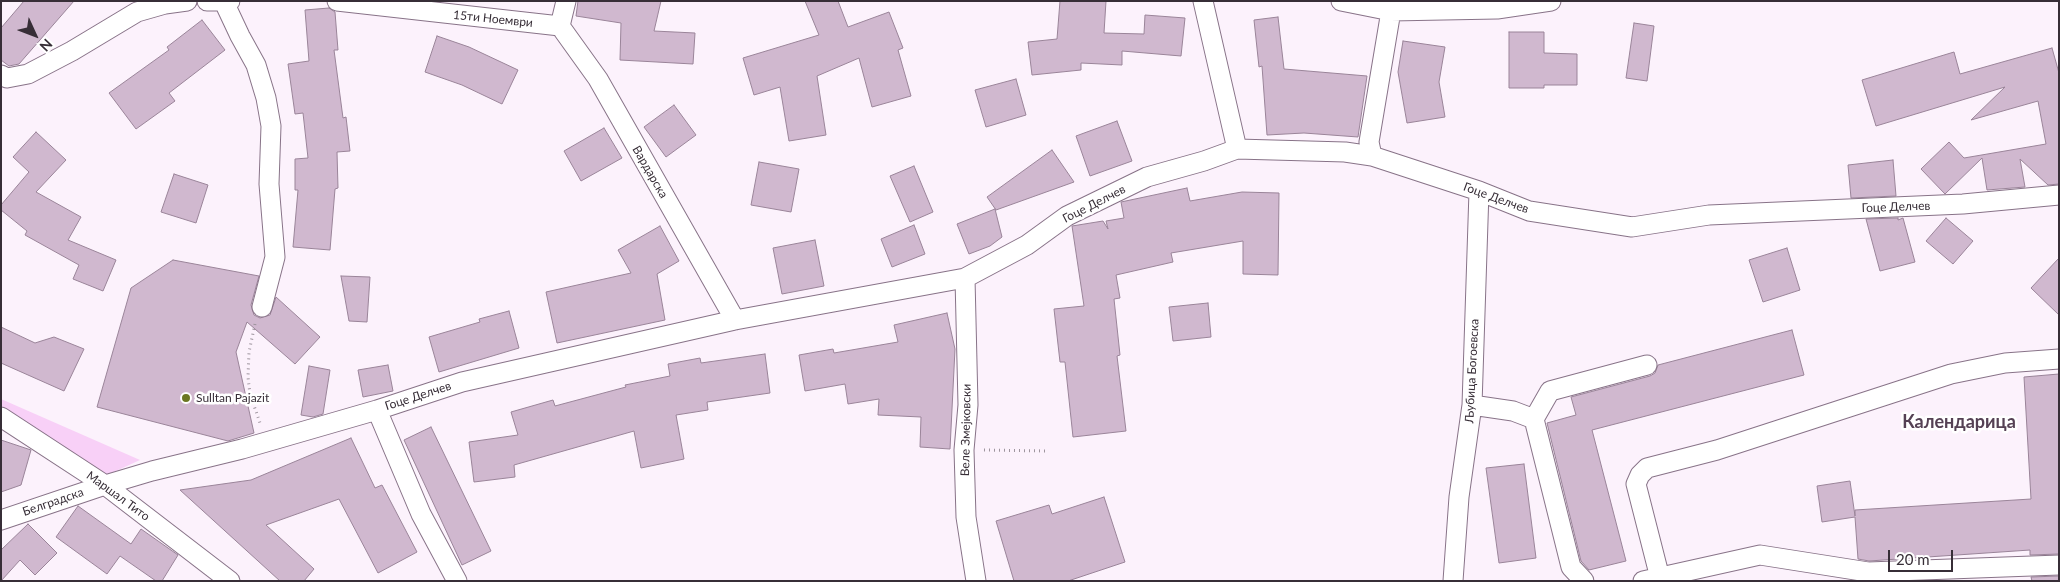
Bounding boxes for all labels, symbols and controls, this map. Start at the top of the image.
street label: 15ти Ноември [452,8,534,30]
north arrow [10,10,60,60]
text: N [36,36,56,55]
street label: Вардарска [629,143,671,201]
street label: Гоце Делчев [1461,179,1531,217]
street label: Гоце Делчев [1060,182,1128,226]
street label: Гоце Делчев [1861,199,1931,215]
street label: Љубица Богоевска [1462,318,1482,424]
street label: Гоце Делчев [383,379,453,413]
street label: Веле Змејковски [958,384,974,476]
place label: Sulltan Pajazit [196,391,269,405]
marker: Sulltan Pajazit [180,392,192,404]
district label: Календарица [1902,411,2016,433]
street label: Маршал Тито [83,468,153,524]
street label: Белградска [21,485,85,519]
scale bar [1890,540,1955,572]
text: 20 m [1896,550,1930,568]

